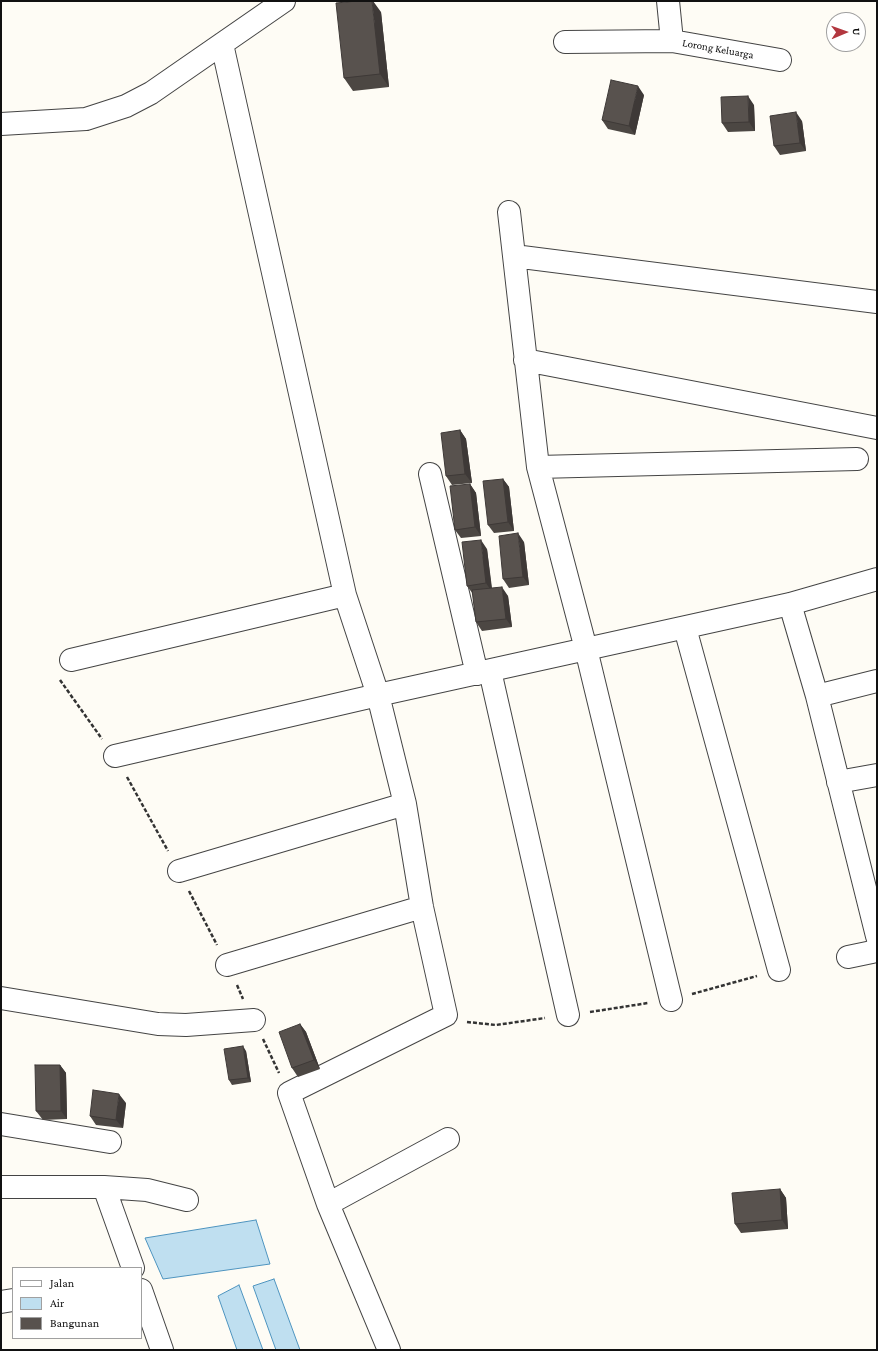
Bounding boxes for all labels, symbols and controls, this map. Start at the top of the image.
north arrow [826,12,866,52]
text: U [851,28,863,36]
street label: Lorong Keluarga [681,36,755,62]
legend [12,1267,142,1339]
text: Jalan [50,1276,74,1290]
text: Air [50,1296,64,1310]
text: Bangunan [50,1316,99,1330]

